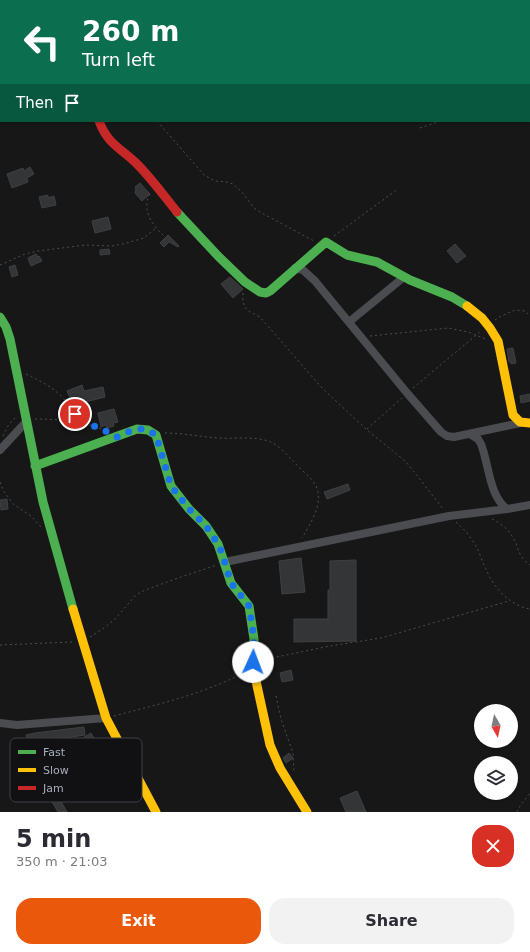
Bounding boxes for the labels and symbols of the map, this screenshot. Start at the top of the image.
pin [58,397,92,431]
position arrow [232,641,274,683]
north arrow [474,704,518,748]
legend [10,738,142,802]
text: Fast [43,746,66,759]
text: Slow [43,764,69,777]
text: Jam [42,782,64,795]

